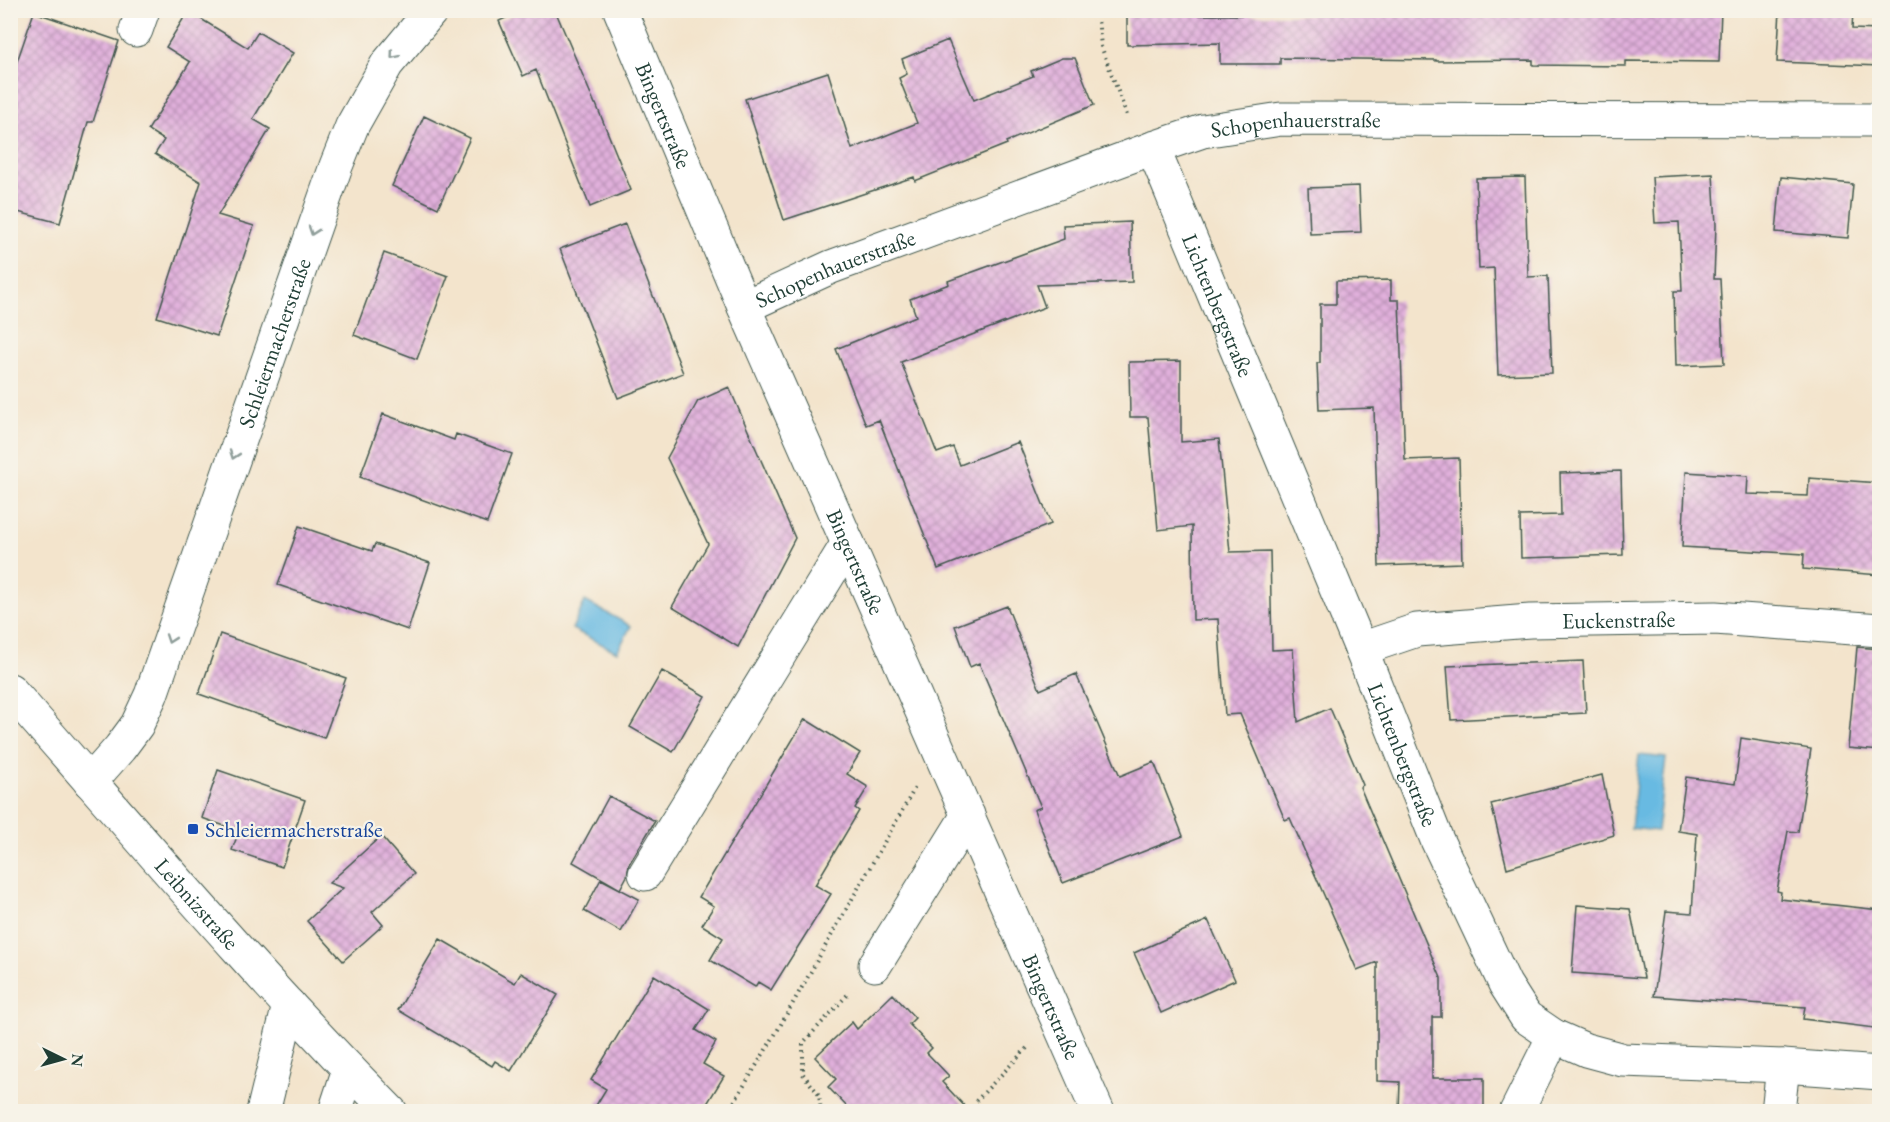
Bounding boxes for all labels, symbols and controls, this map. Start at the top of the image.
one-way arrow [390,48,401,59]
street label: Bingertstraße [628,58,699,173]
street label: Schopenhauerstraße [1209,105,1381,145]
street label: Schopenhauerstraße [751,223,920,315]
one-way arrow [307,226,320,236]
street label: Lichtenbergstraße [1175,229,1260,382]
street label: Schleiermacherstraße [232,254,318,432]
one-way arrow [229,449,242,460]
street label: Bingertstraße [820,505,892,619]
street label: Euckenstraße [1562,605,1676,635]
one-way arrow [165,633,178,644]
street label: Lichtenbergstraße [1361,678,1444,831]
place label: Schleiermacherstraße [205,815,383,844]
marker: Schleiermacherstraße [186,822,200,836]
street label: Leibnizstraße [148,852,246,956]
street label: Bingertstraße [1015,949,1087,1064]
north arrow [33,1029,93,1089]
text: N [66,1053,88,1068]

